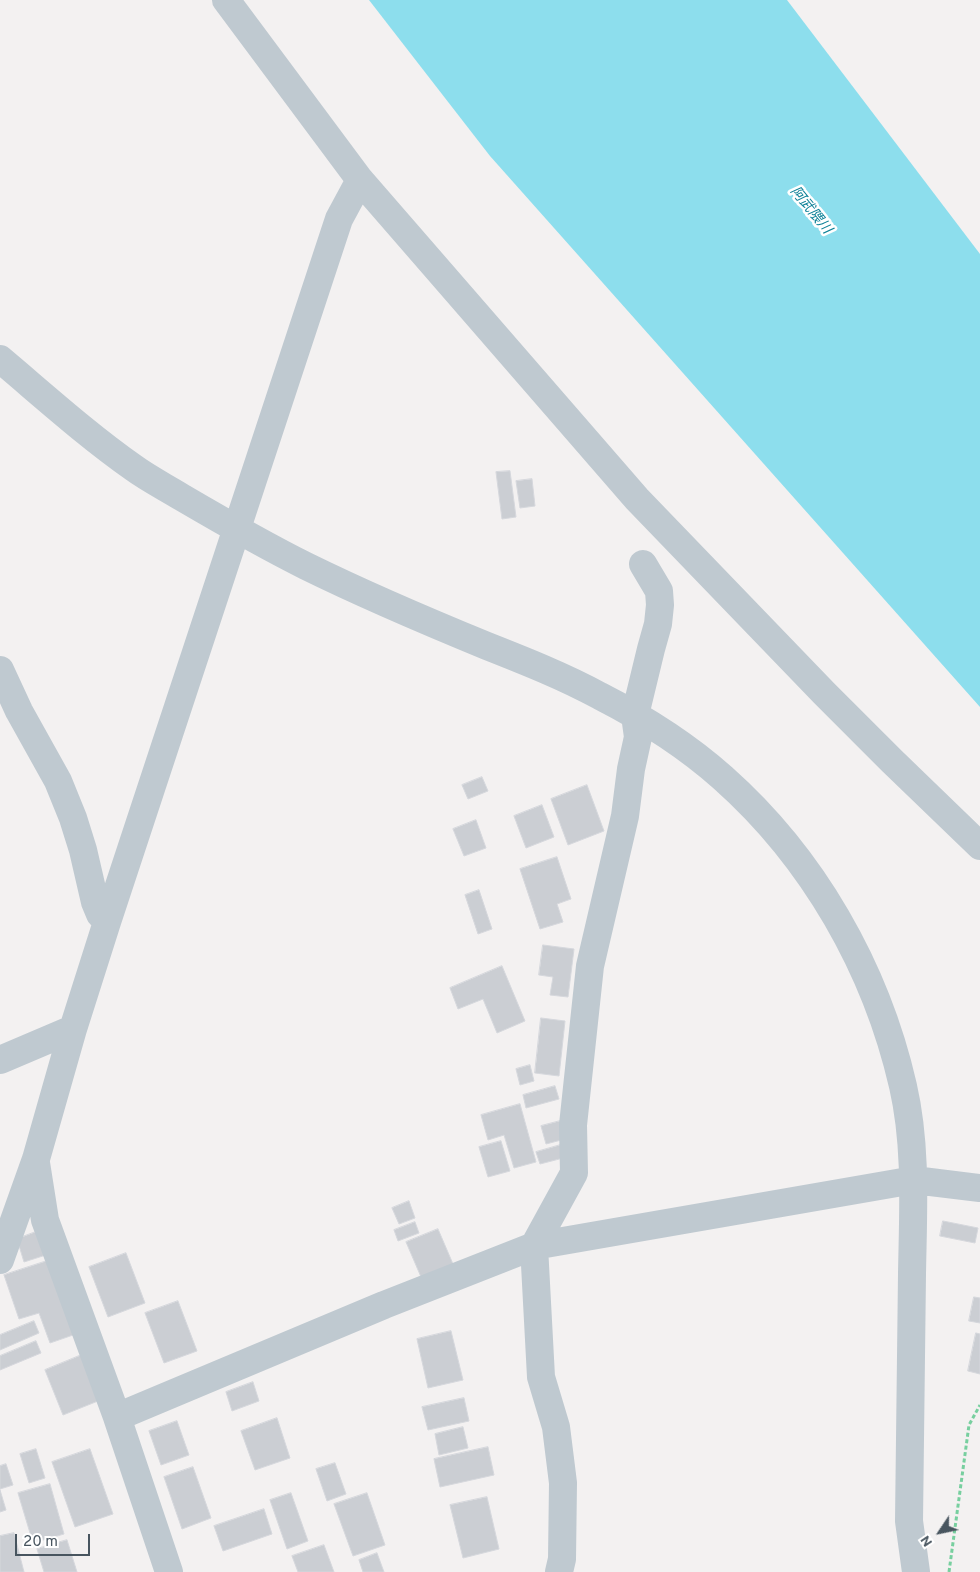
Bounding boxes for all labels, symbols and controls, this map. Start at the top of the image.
water label: 阿武隈川 [786,184,834,238]
north arrow [915,1507,965,1557]
scale bar [18,1524,92,1556]
text: N [917,1532,937,1550]
text: 20 m [23,1533,58,1552]

